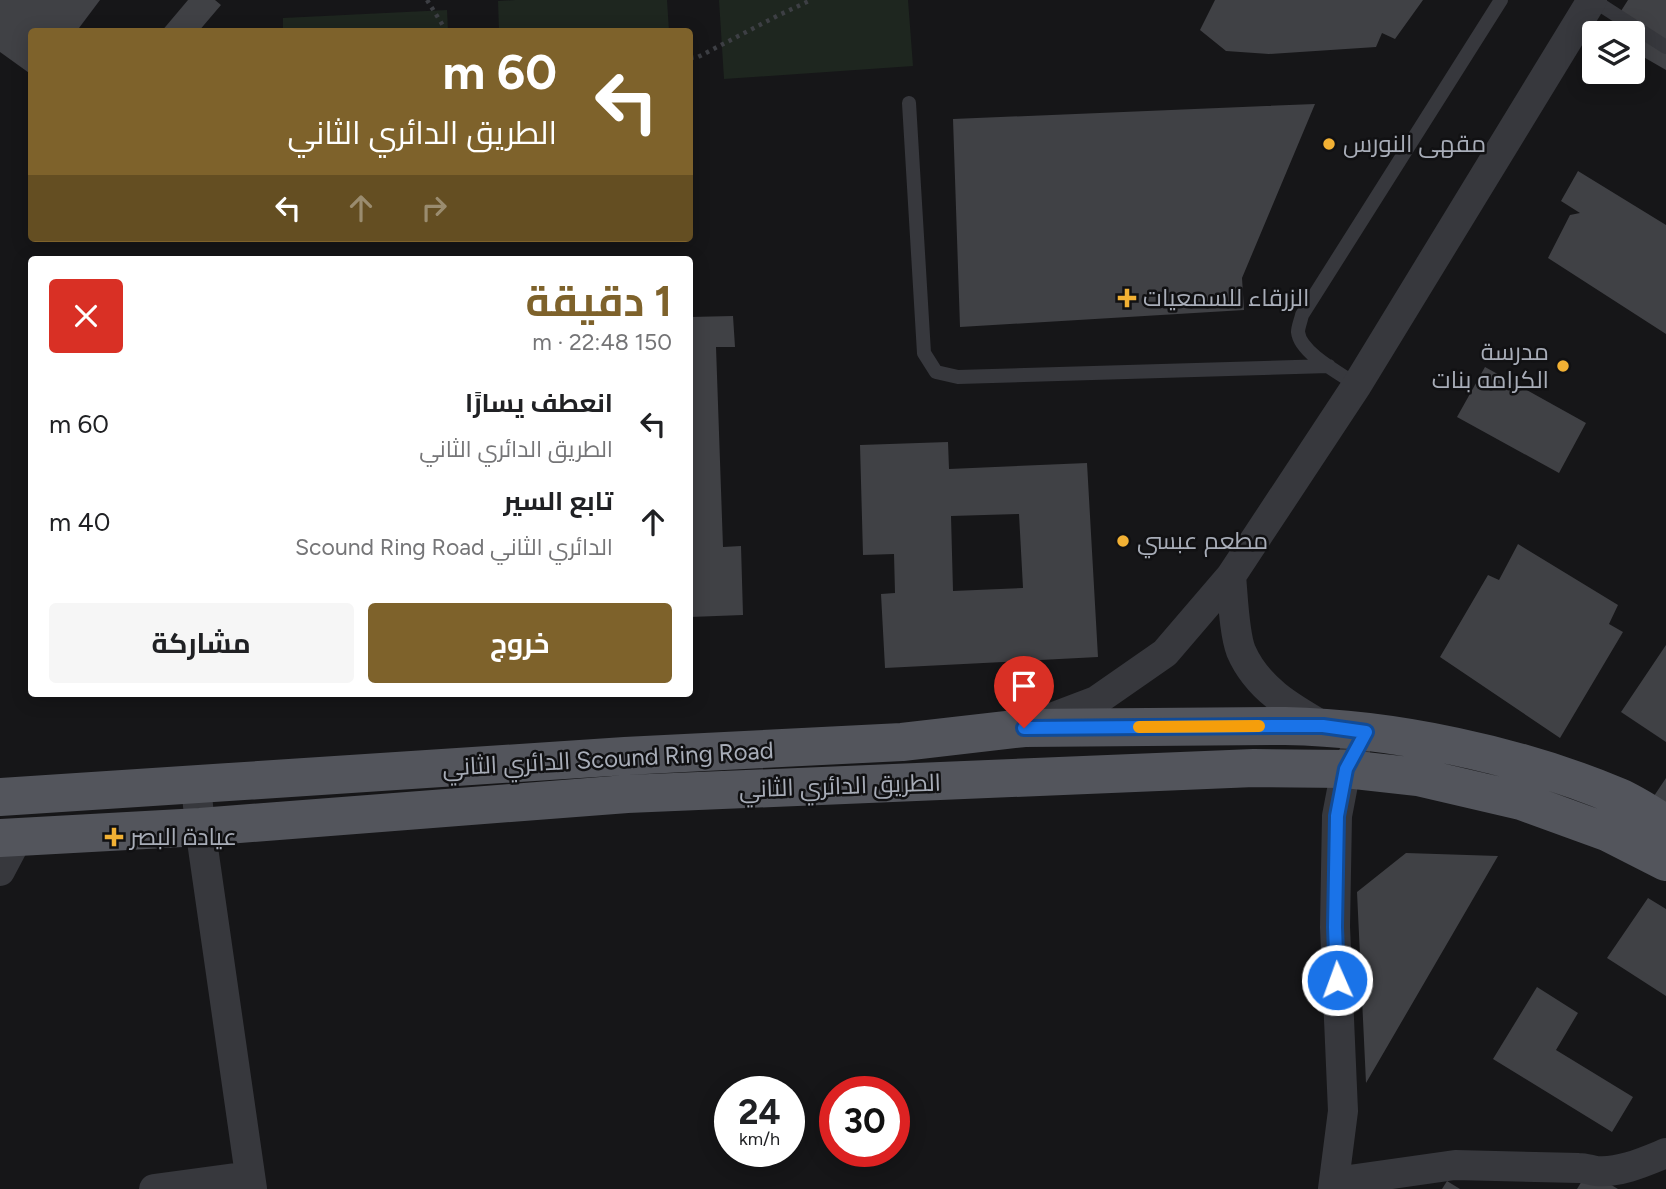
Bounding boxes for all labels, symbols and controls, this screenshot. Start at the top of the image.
map controls [1582,21,1645,84]
button: layers [1582,21,1645,84]
text: 60 m [442,42,557,101]
icon: left [581,56,672,147]
text: الطريق الدائري الثاني [287,114,557,152]
place label: مقهى النورس [1343,129,1486,158]
marker: مقهى النورس [1321,136,1337,152]
icon: left [269,189,307,227]
icon: ahead [342,189,380,227]
icon: right [415,189,453,227]
text: 1 دقيقة [526,276,672,327]
button: close [49,279,123,353]
place label: الزرقاء للسمعيات [1143,283,1309,312]
marker: الزرقاء للسمعيات [1117,288,1137,308]
text: 150 m · 22:48 [532,328,672,356]
place label: مدرسة الكرامه بنات [1432,337,1549,394]
marker: مدرسة الكرامه بنات [1555,358,1571,374]
text: انعطف يسارًا [465,387,613,419]
icon: left [634,405,672,443]
text: 60 m [49,408,109,440]
text: الطريق الدائري الثاني [419,435,613,463]
text: تابع السير [503,485,613,517]
icon: ahead [634,503,672,541]
text: 40 m [49,506,110,538]
place label: مطعم عبسي [1137,526,1268,559]
text: الدائري الثاني Scound Ring Road [295,533,613,561]
marker: مطعم عبسي [1115,533,1131,549]
button: مشاركة [49,603,354,683]
button: خروج [368,603,672,683]
pin [994,656,1054,728]
icon: arrive [1005,667,1043,705]
street label: الدائري الثاني Scound Ring Road [442,735,775,787]
street label: الطريق الدائري الثاني [738,767,942,809]
place label: عيادة البصر [128,822,237,851]
marker: عيادة البصر [104,827,124,847]
position arrow [1300,943,1374,1017]
speed limit sign: 30 [819,1076,910,1167]
text: 24 [738,1091,781,1133]
text: km/h [739,1128,780,1150]

